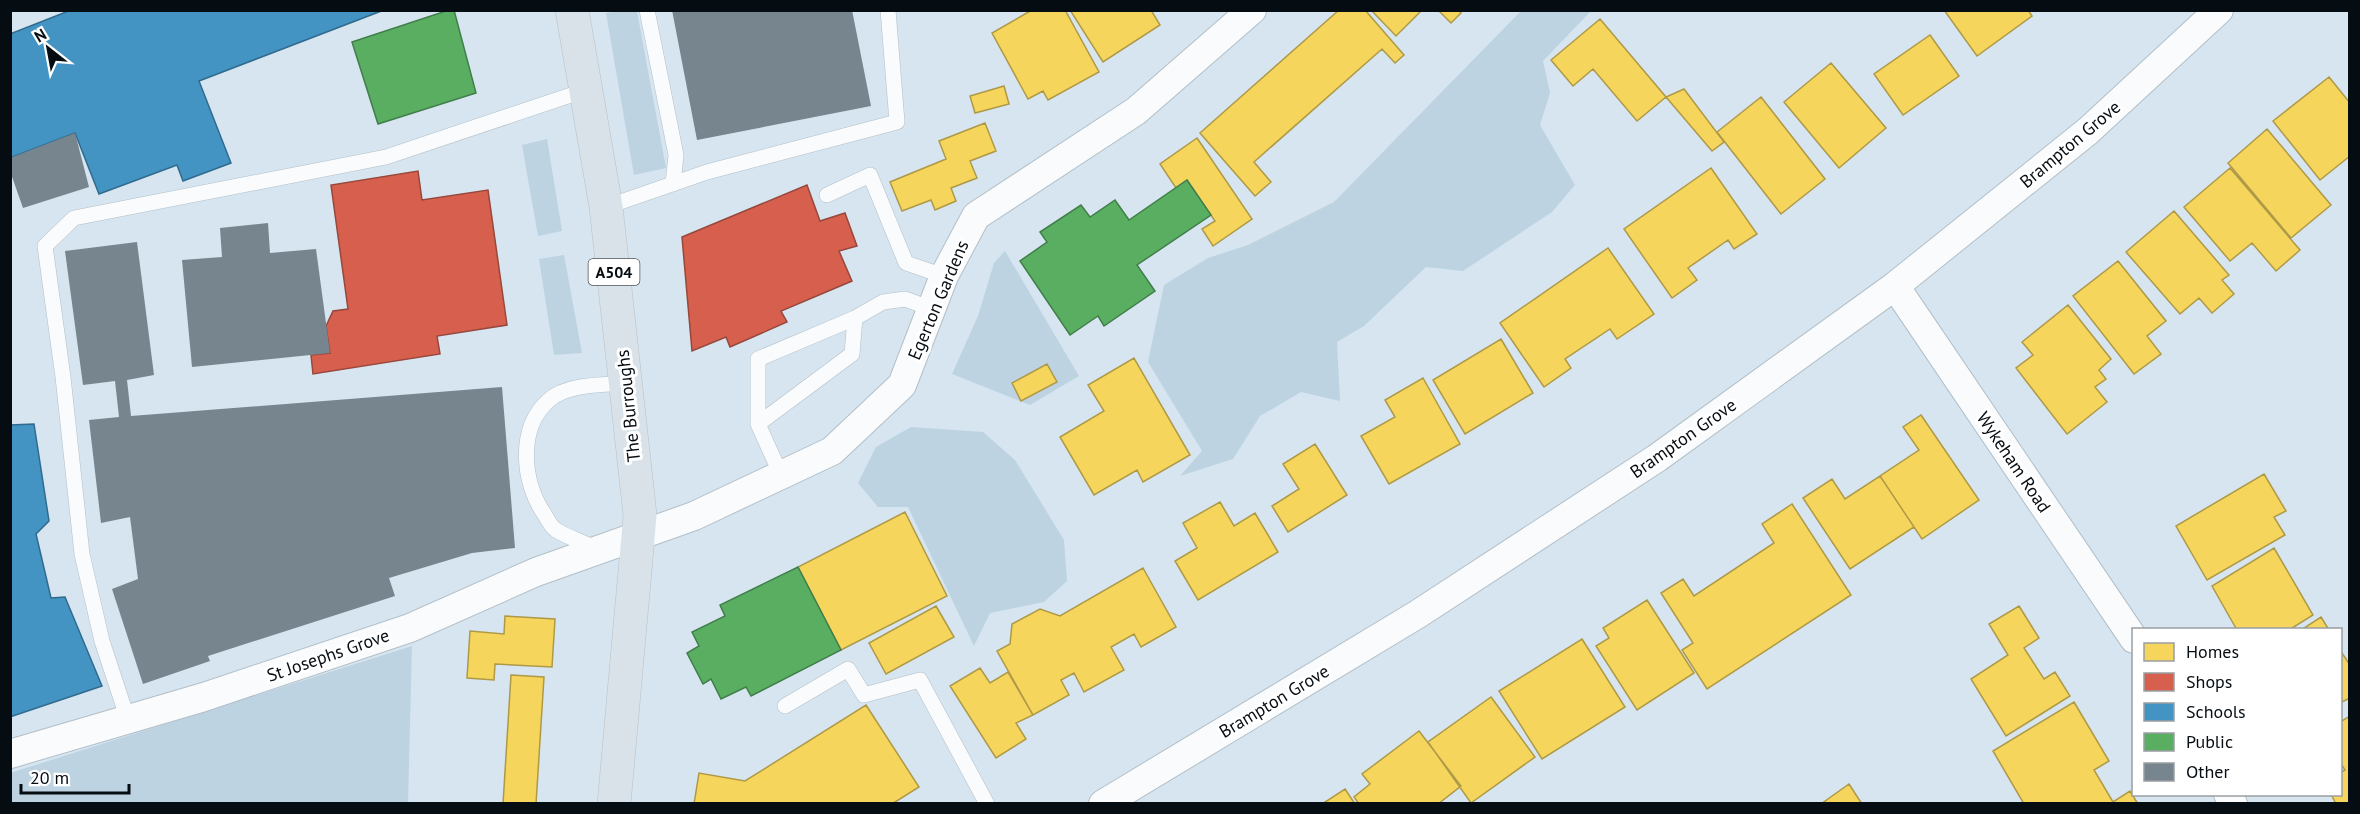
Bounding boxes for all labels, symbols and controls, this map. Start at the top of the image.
north arrow [18,18,78,78]
text: N [31,24,50,46]
street label: Brampton Grove [2015,95,2125,193]
street label: Egerton Gardens [902,237,974,363]
road number: A504 [588,259,640,285]
street label: The Burroughs [611,349,645,463]
street label: Brampton Grove [1625,393,1741,483]
street label: Wykeham Road [1972,407,2056,517]
street label: St Josephs Grove [264,623,392,687]
legend [2132,628,2342,796]
text: Homes [2186,640,2239,663]
street label: Brampton Grove [1215,659,1333,743]
text: Shops [2186,670,2232,693]
text: Schools [2186,700,2246,723]
text: Public [2186,730,2233,753]
scale bar [21,757,129,795]
text: Other [2186,760,2230,783]
text: 20 m [30,766,69,789]

